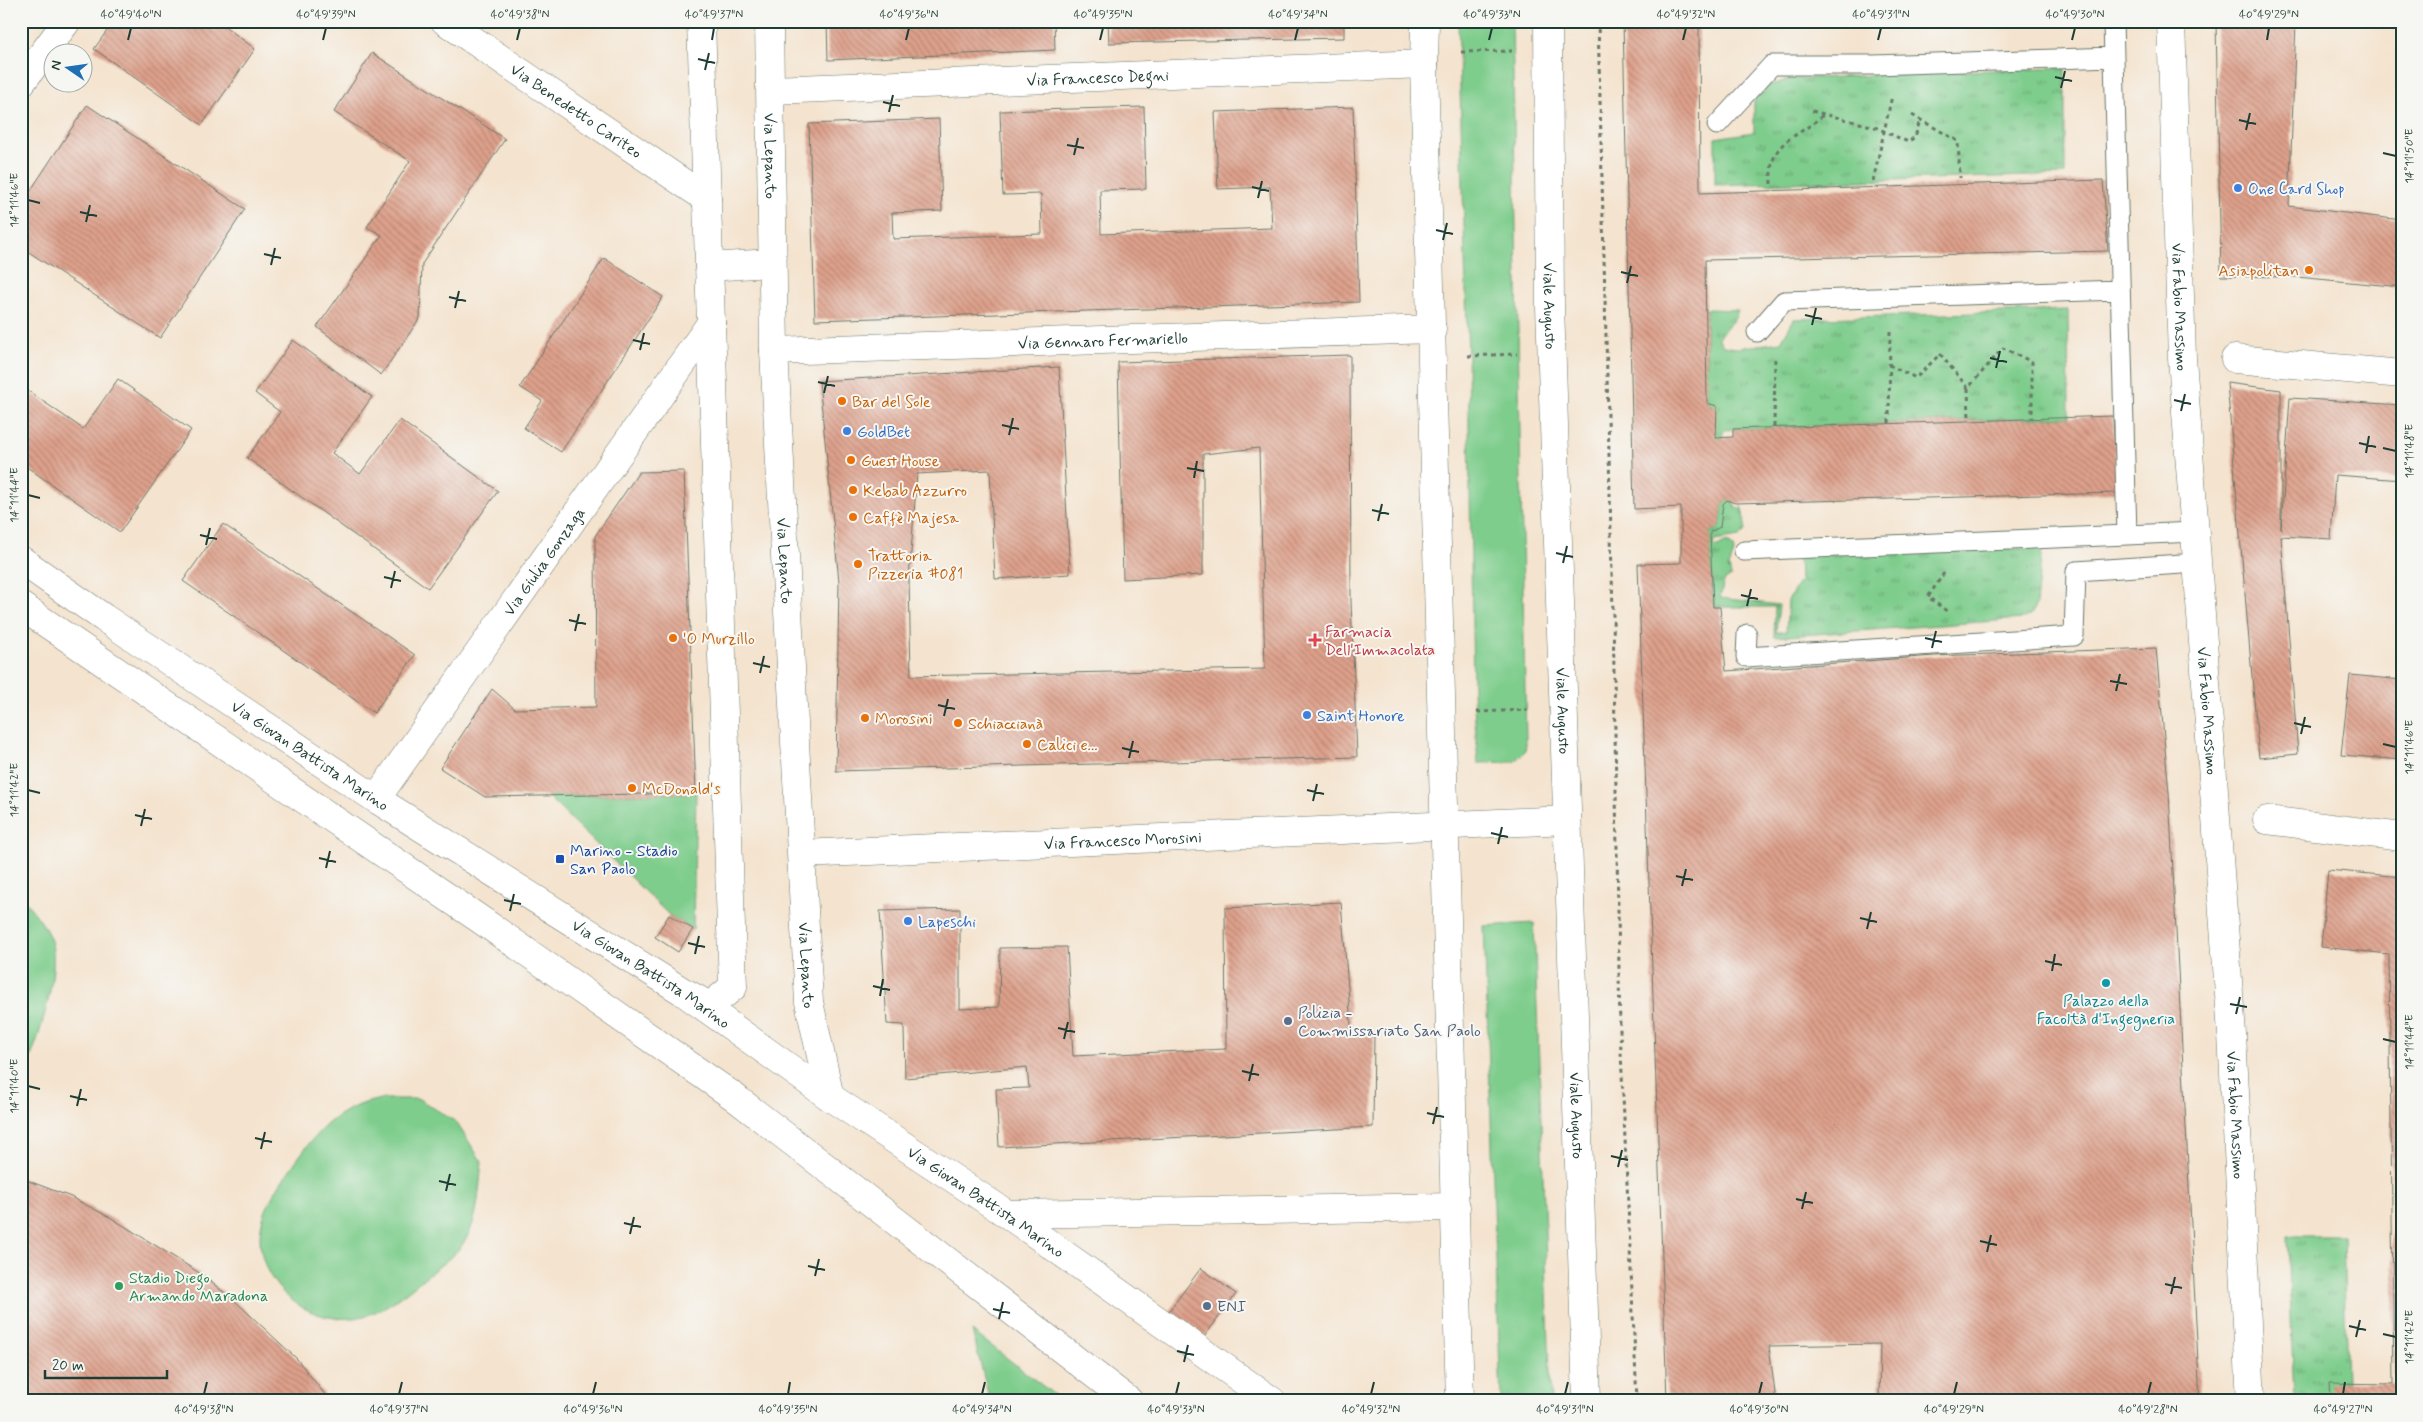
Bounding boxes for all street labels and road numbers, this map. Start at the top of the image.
street label: Via Benedetto Cariteo [506,59,646,164]
street label: Via Francesco Degni [1026,65,1170,92]
street label: Via Lepanto [758,113,781,199]
street label: Via Fabio Massimo [2166,242,2192,372]
street label: Viale Augusto [1538,263,1560,350]
street label: Via Gennaro Fermariello [1017,328,1188,355]
street label: Via Giulia Gonzaga [499,503,590,621]
street label: Via Lepanto [771,517,797,604]
street label: Via Fabio Massimo [2191,646,2222,776]
street label: Viale Augusto [1550,667,1574,755]
street label: Via Giovan Battista Marino [226,696,392,817]
street label: Via Francesco Morosini [1043,827,1202,855]
street label: Via Giovan Battista Marino [567,915,734,1034]
street label: Via Lepanto [793,922,819,1010]
street label: Via Fabio Massimo [2221,1050,2248,1180]
street label: Viale Augusto [1564,1072,1588,1159]
street label: Via Giovan Battista Marino [903,1142,1068,1263]

